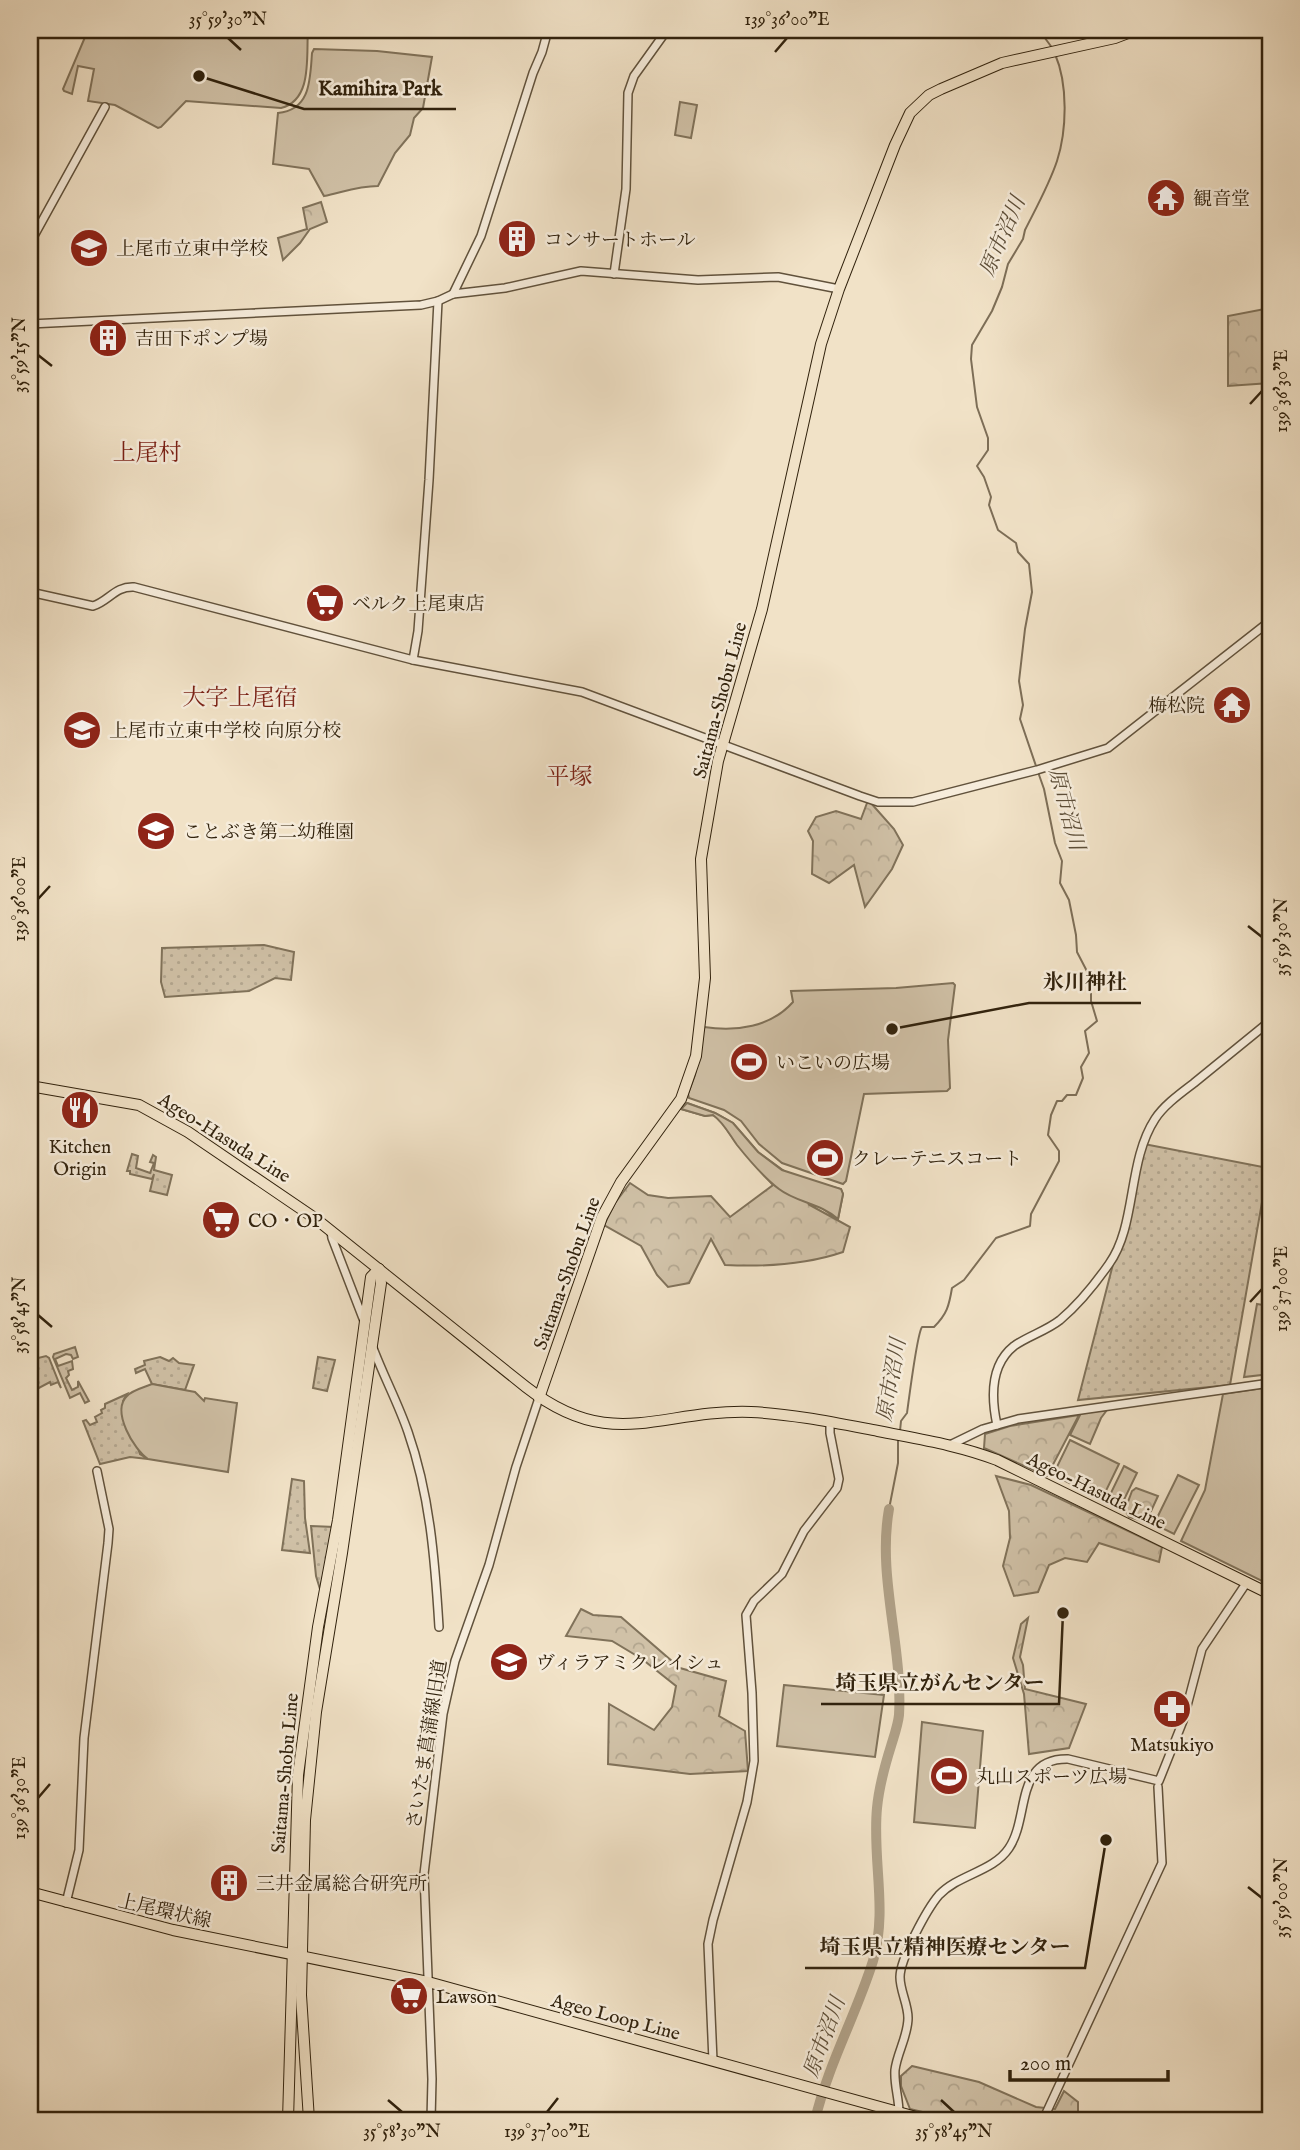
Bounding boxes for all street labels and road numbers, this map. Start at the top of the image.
street label: Saitama-Shobu Line [689,619,753,781]
street label: Ageo-Hasuda Line [152,1088,295,1189]
street label: Saitama-Shobu Line [529,1194,607,1353]
street label: Ageo-Hasuda Line [1022,1447,1170,1536]
street label: さいたま菖蒲線旧道 [403,1658,453,1831]
street label: Saitama-Shobu Line [267,1692,305,1854]
street label: 上尾環状線 [116,1890,214,1934]
street label: Ageo Loop Line [548,1989,683,2047]

